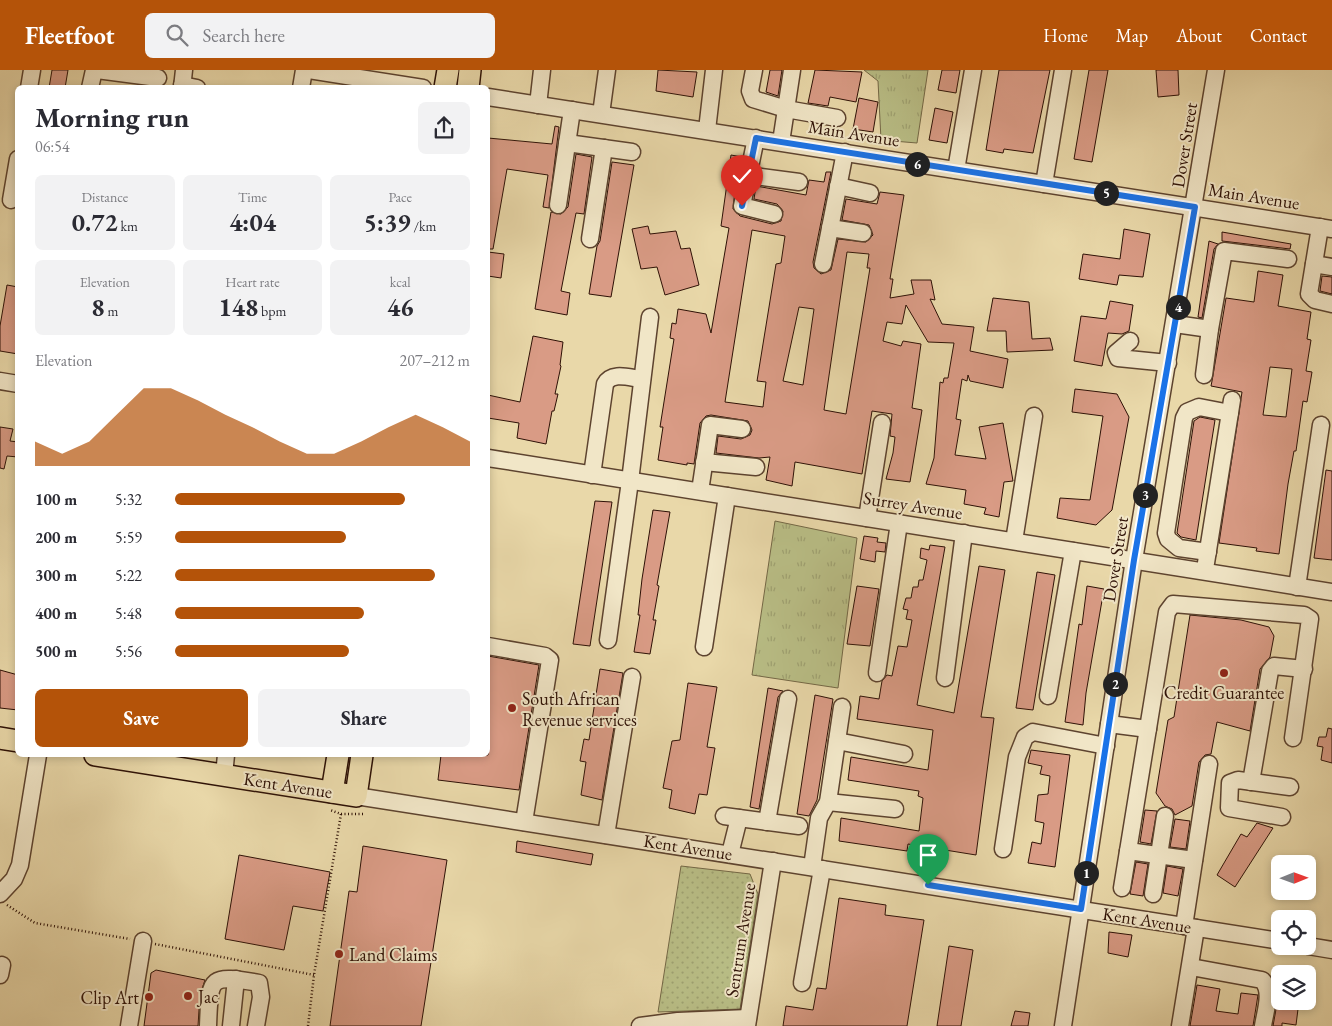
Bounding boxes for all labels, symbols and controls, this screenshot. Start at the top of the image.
search box [145,13,495,58]
text: Fleetfoot [25,20,115,51]
icon: search [163,21,191,49]
text: Search here [203,23,285,48]
text: Home [1043,24,1088,47]
text: Map [1116,24,1148,47]
text: About [1176,24,1222,47]
text: Contact [1250,24,1307,47]
text: Morning run [35,99,189,135]
street label: Dover Street [1166,100,1202,189]
button: share [418,102,470,154]
street label: Main Avenue [807,114,901,152]
text: 06:54 [35,136,70,157]
pin: 6 [904,152,930,176]
pin [721,155,763,206]
text: 6 [914,155,921,173]
icon: check [728,162,756,190]
street label: Main Avenue [1207,177,1301,215]
pin: 5 [1094,180,1118,206]
text: 5 [1103,184,1110,202]
text: Distance [81,188,128,206]
text: Time [238,188,267,206]
text: Pace [388,188,412,206]
text: 0.72 [72,206,118,238]
text: 4:04 [229,206,276,238]
text: 5:39 [364,206,411,238]
text: km [118,217,138,235]
text: /km [411,217,436,235]
text: Elevation [80,273,130,291]
text: Heart rate [225,273,280,291]
text: kcal [390,273,411,291]
text: 8 [91,291,105,323]
text: 148 [219,291,258,323]
text: 46 [387,291,413,323]
pin: 4 [1166,294,1190,320]
text: 4 [1175,298,1182,316]
text: m [105,302,118,320]
text: bpm [258,302,286,320]
text: Elevation [35,350,93,371]
text: 207–212 m [399,350,470,371]
pin: 3 [1132,482,1158,508]
street label: Surrey Avenue [862,486,964,524]
text: 3 [1142,486,1149,504]
text: 100 m [35,489,77,510]
text: 5:32 [115,489,142,510]
street label: Dover Street [1097,514,1133,603]
text: 200 m [35,527,77,548]
text: 5:59 [115,527,142,548]
text: 300 m [35,565,77,586]
text: 5:22 [115,565,142,586]
text: 400 m [35,603,77,624]
text: 5:48 [115,603,142,624]
text: 500 m [35,641,77,662]
text: 5:56 [115,641,142,662]
marker: Credit Guarantee [1218,667,1230,679]
pin: 2 [1102,672,1128,696]
text: 2 [1112,675,1119,693]
place label: Credit Guarantee [1164,681,1284,704]
place label: South African Revenue services [522,687,637,731]
button: Save [35,689,248,747]
button: Share [258,689,470,747]
marker: South African Revenue services [506,702,518,714]
street label: Kent Avenue [242,767,334,803]
street label: Kent Avenue [642,829,734,865]
pin [907,834,949,885]
icon: arrive [914,841,942,869]
north arrow [1271,855,1316,900]
map controls [1271,855,1316,1010]
pin: 1 [1074,860,1098,886]
text: 1 [1083,864,1090,882]
street label: Sentrum Avenue [720,881,760,999]
street label: Kent Avenue [1101,902,1193,938]
button: locate [1271,910,1316,955]
place label: Land Claims [349,943,438,966]
marker: Land Claims [333,948,345,960]
button: layers [1271,965,1316,1010]
place label: Jac [196,985,219,1008]
place label: Clip Art [80,986,139,1009]
marker: Jac [182,990,194,1002]
marker: Clip Art [143,991,155,1003]

